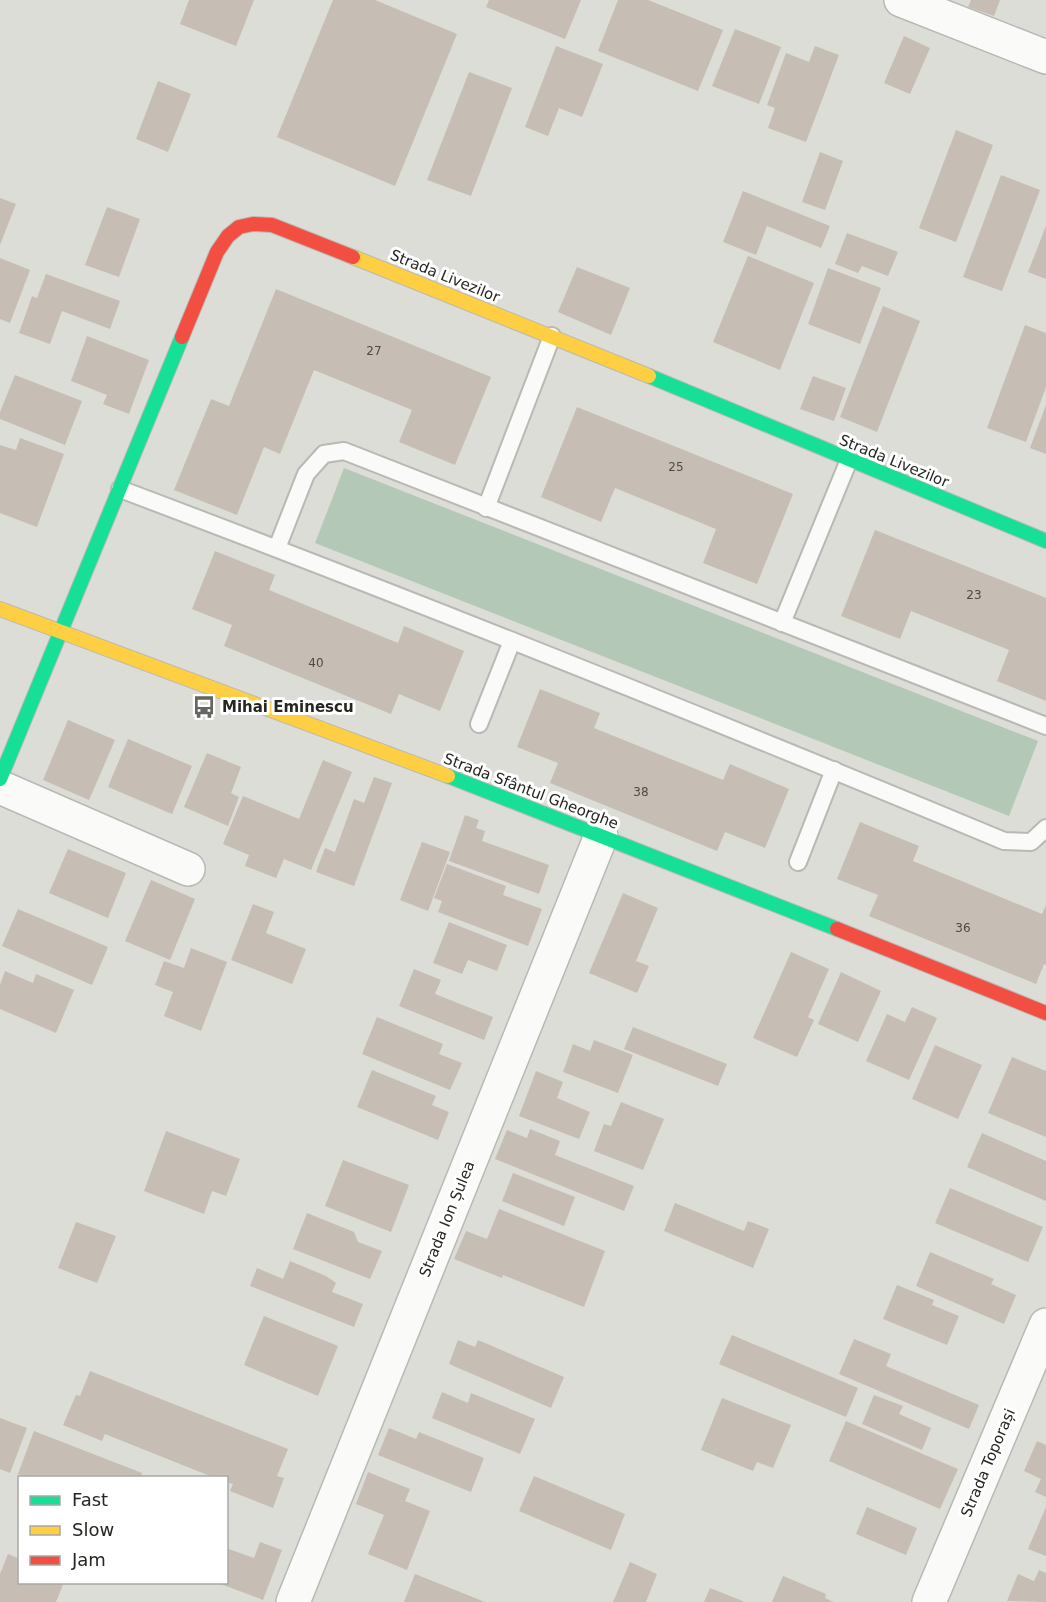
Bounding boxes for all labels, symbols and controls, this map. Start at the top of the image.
street label: Strada Livezilor [388,246,503,306]
house number: 27 [366,344,382,358]
street label: Strada Livezilor [837,431,952,491]
house number: 25 [668,460,684,474]
house number: 23 [966,588,982,602]
house number: 40 [308,656,324,670]
bus stop icon: Mihai Eminescu [191,694,217,720]
place label: Mihai Eminescu [222,698,354,716]
street label: Strada Sfântul Gheorghe [441,749,621,833]
house number: 38 [633,785,649,799]
house number: 36 [955,921,971,935]
street label: Strada Ion Șulea [415,1158,479,1280]
street label: Strada Toporași [957,1406,1019,1520]
legend [18,1476,228,1584]
text: Fast [72,1489,108,1510]
text: Slow [72,1519,114,1540]
text: Jam [71,1549,106,1570]

